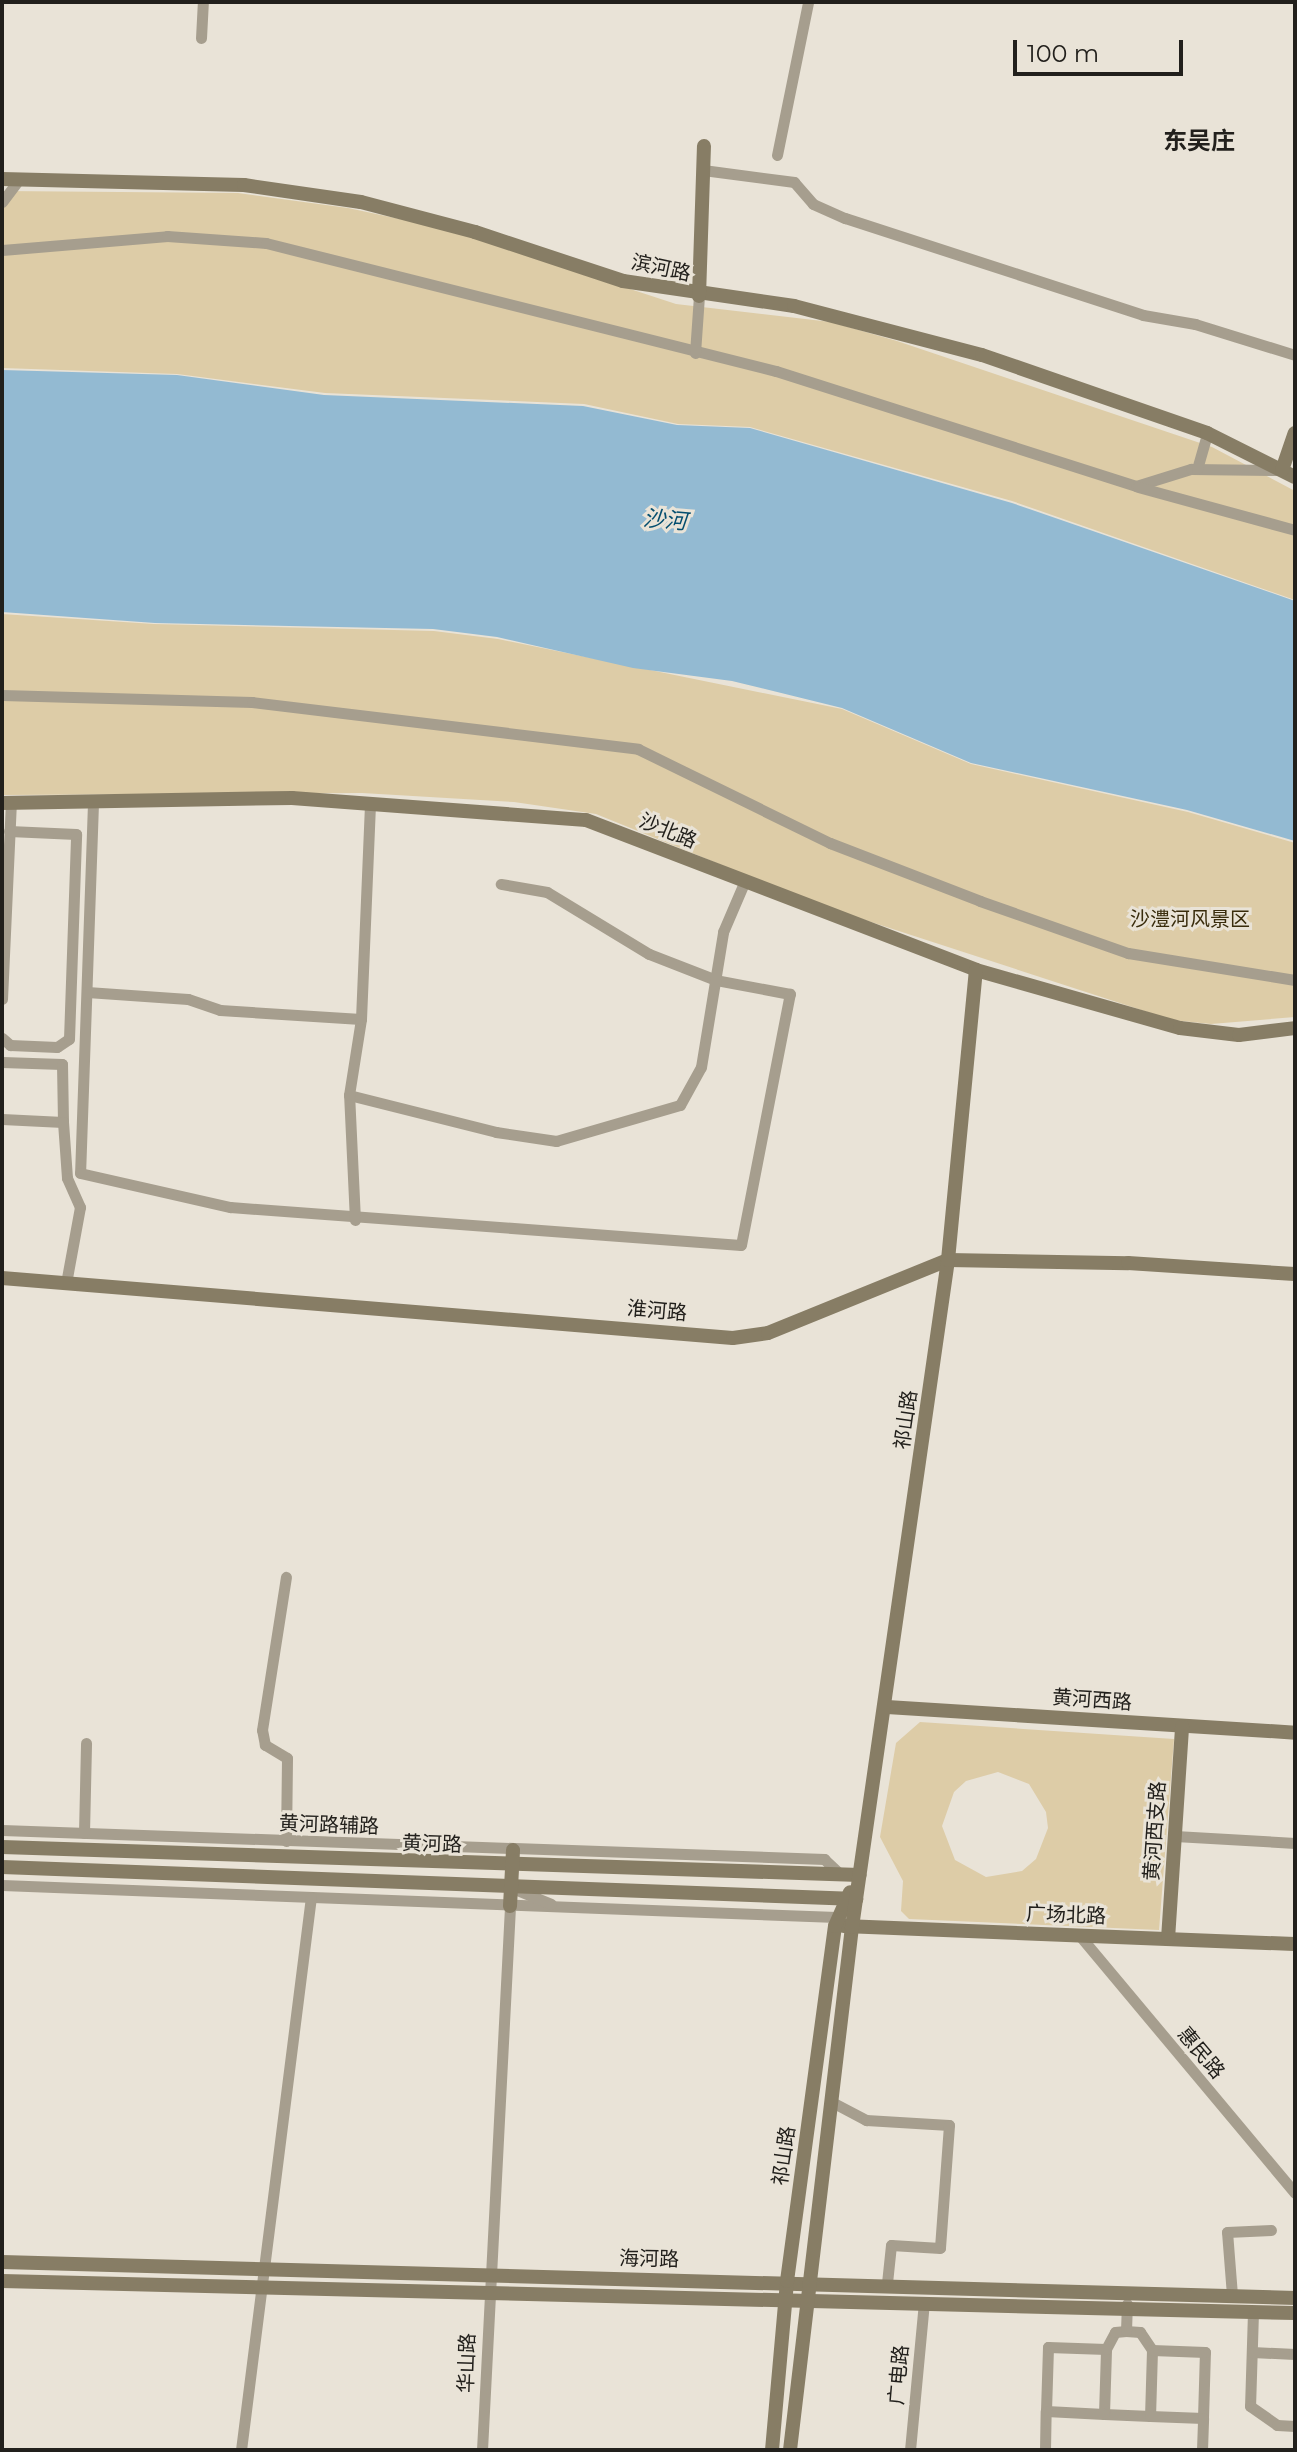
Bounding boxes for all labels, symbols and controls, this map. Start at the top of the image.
scale bar [1017,24,1187,74]
text: 100 m [1027,39,1099,68]
district label: 东吴庄 [1163,127,1235,155]
street label: 滨河路 [629,250,693,286]
water label: 沙河 [642,505,688,535]
street label: 沙北路 [636,809,700,853]
park label: 沙澧河风景区 [1130,907,1250,931]
street label: 淮河路 [626,1296,688,1326]
street label: 祁山路 [890,1389,922,1451]
street label: 黄河西路 [1051,1685,1133,1715]
street label: 黄河西支路 [1140,1780,1170,1882]
street label: 黄河路辅路 [279,1811,379,1839]
street label: 黄河路 [402,1831,462,1857]
street label: 广场北路 [1026,1902,1106,1928]
street label: 惠民路 [1173,2022,1229,2084]
street label: 祁山路 [768,2125,800,2187]
street label: 海河路 [619,2246,679,2272]
street label: 华山路 [454,2333,480,2393]
street label: 广电路 [884,2344,914,2406]

